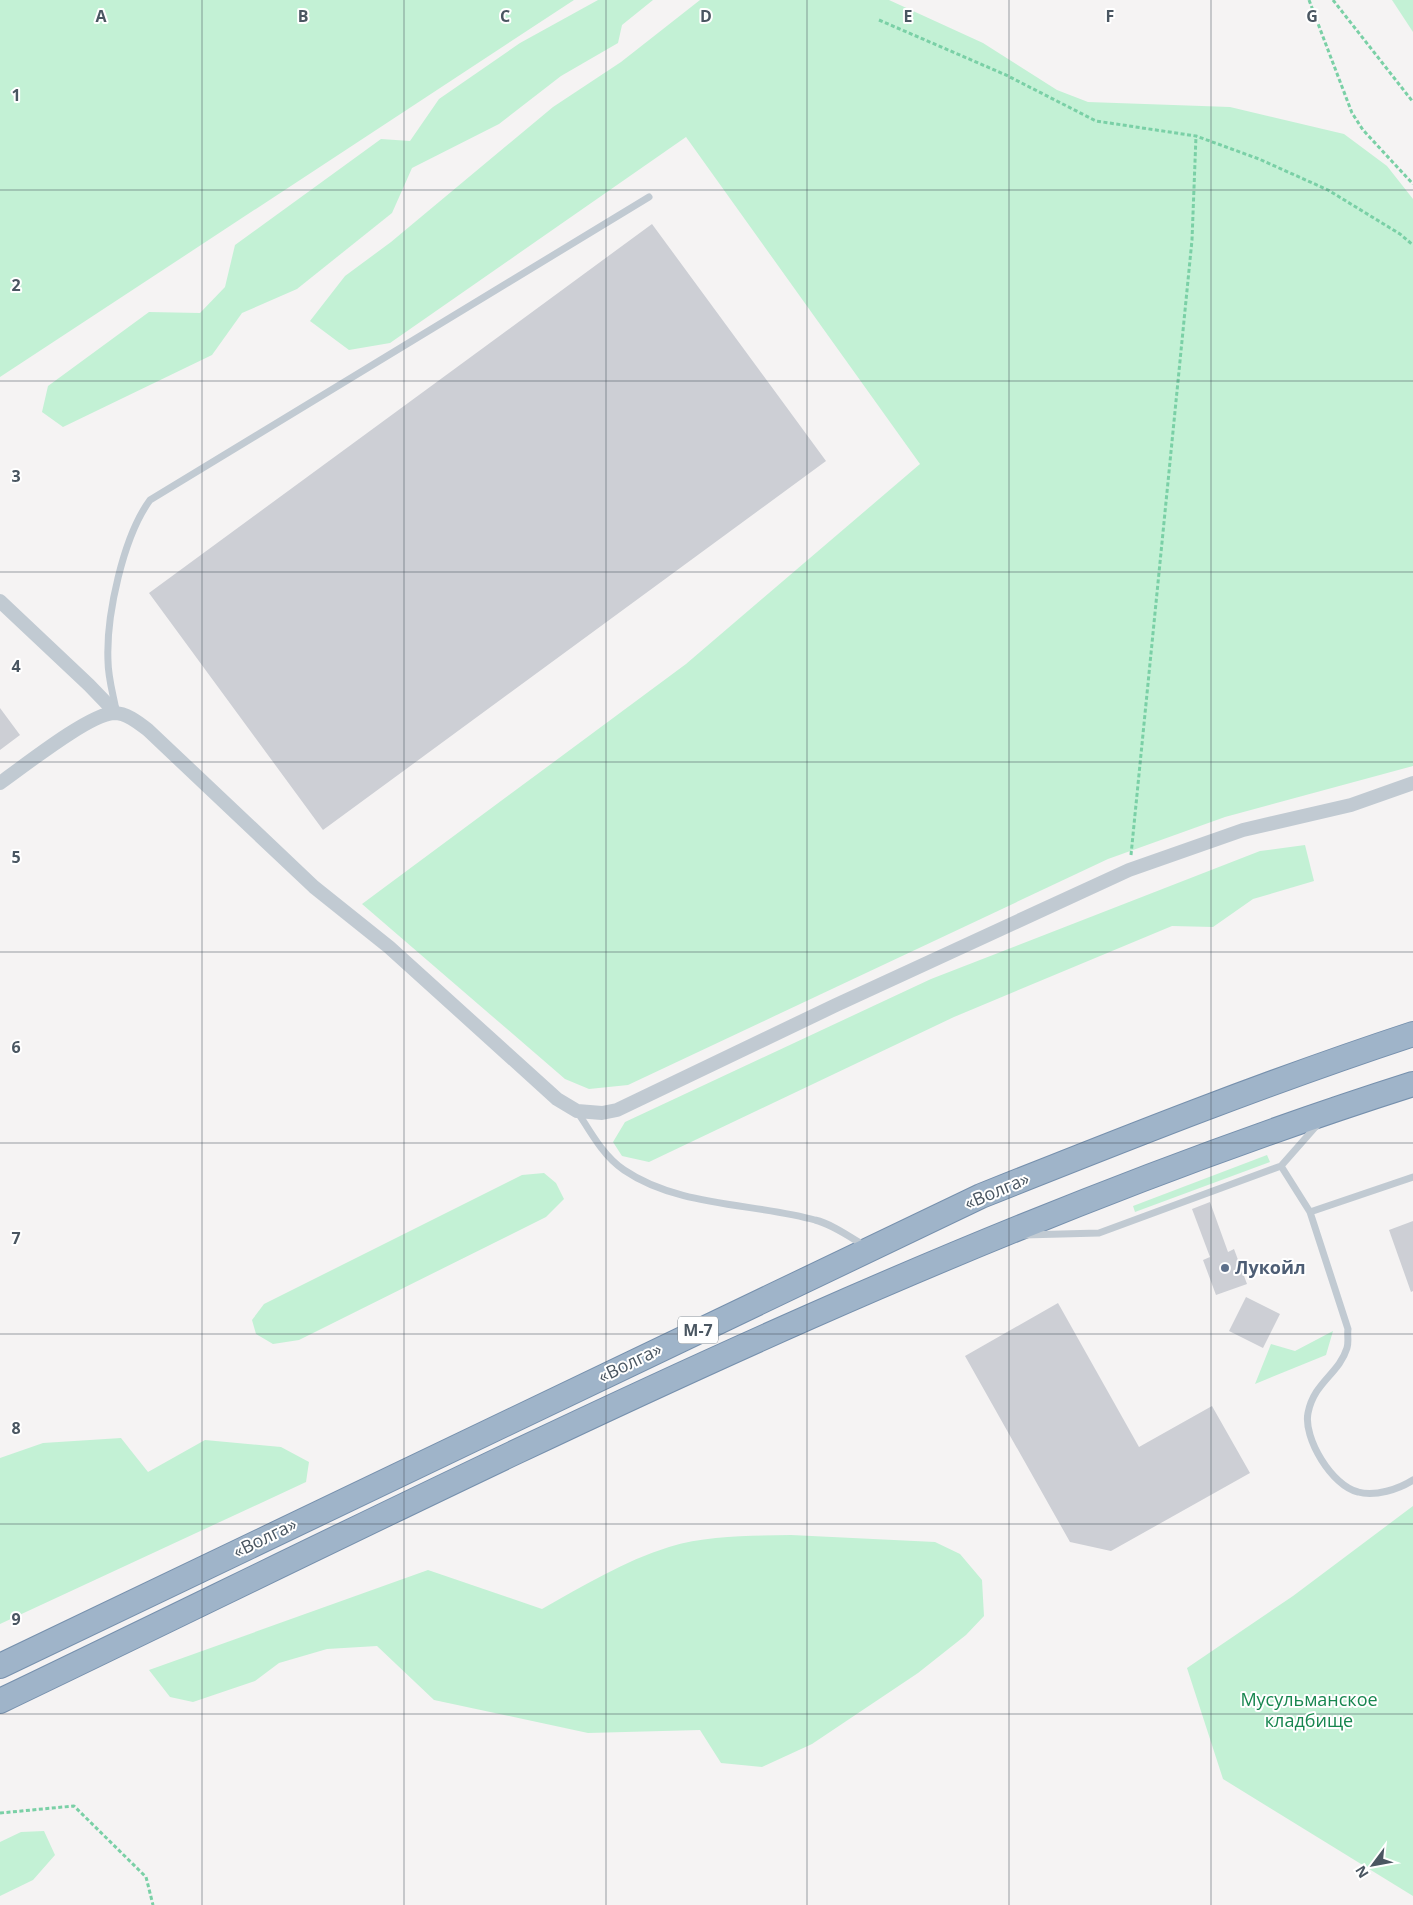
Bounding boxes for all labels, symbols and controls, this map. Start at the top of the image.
text: A [95,5,107,27]
text: B [298,5,308,27]
text: C [500,5,510,27]
text: D [700,5,712,27]
text: E [904,5,913,27]
text: F [1106,5,1114,27]
text: G [1306,5,1318,27]
text: 1 [11,84,21,106]
text: 2 [11,274,21,296]
text: 3 [11,465,21,487]
text: 4 [11,655,21,677]
text: 5 [11,846,21,868]
text: 6 [11,1036,21,1058]
street label: «Волга» [960,1166,1033,1214]
text: 7 [11,1227,21,1249]
place label: Лукойл [1235,1255,1306,1279]
marker: Лукойл [1219,1262,1231,1274]
road number: М-7 [678,1316,718,1344]
street label: «Волга» [594,1336,666,1388]
text: 8 [11,1417,21,1439]
street label: «Волга» [229,1511,301,1563]
text: 9 [11,1608,21,1630]
park label: Мусульманское кладбище [1240,1687,1378,1732]
north arrow [1348,1840,1398,1890]
text: N [1350,1862,1373,1882]

